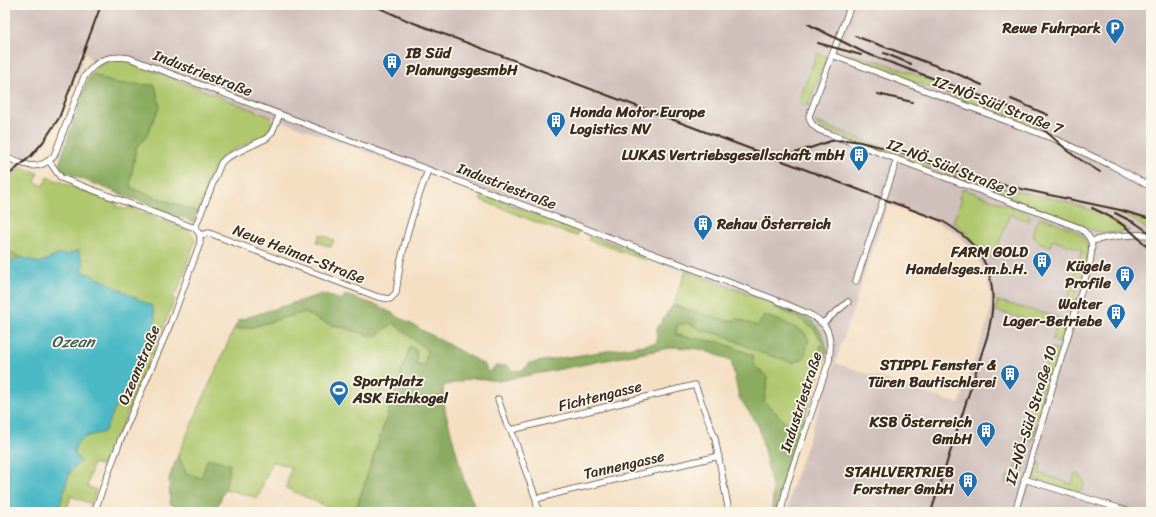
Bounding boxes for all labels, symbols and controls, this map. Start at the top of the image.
place label: Rewe Fuhrpark [1001,15,1101,41]
parking icon: Rewe Fuhrpark [1104,17,1126,45]
place label: IB Süd PlanungsgesmbH [405,40,518,83]
street label: Industriestraße [149,42,257,104]
building icon: IB Süd PlanungsgesmbH [381,51,403,79]
street label: IZ-NÖ-Süd Straße 7 [928,68,1068,142]
place label: Honda Motor Europe Logistics NV [569,99,705,142]
building icon: Honda Motor Europe Logistics NV [545,110,567,138]
street label: IZ-NÖ-Süd Straße 9 [882,131,1021,205]
place label: LUKAS Vertriebsgesellschaft mbH [622,142,845,168]
building icon: LUKAS Vertriebsgesellschaft mbH [848,144,870,172]
street label: Industriestraße [453,155,561,217]
place label: Rehau Österreich [716,211,831,237]
building icon: Rehau Österreich [692,213,714,241]
street label: Neue Heimat-Straße [229,217,369,291]
place label: FARM GOLD Handelsges.m.b.H. [905,239,1028,282]
building icon: FARM GOLD Handelsges.m.b.H. [1031,250,1053,278]
place label: Kügele Profile [1065,253,1111,296]
building icon: Kügele Profile [1114,264,1136,292]
place label: Walter Lager-Betriebe [1003,291,1104,334]
building icon: Walter Lager-Betriebe [1105,302,1127,330]
street label: Ozeanstraße [111,321,168,409]
water label: Ozean [52,327,97,356]
street label: IZ-NÖ-Süd Straße 10 [997,342,1065,489]
street label: Industriestraße [772,348,830,457]
place label: STIPPL Fenster & Türen Bautischlerei [868,352,997,395]
building icon: STIPPL Fenster & Türen Bautischlerei [999,363,1021,391]
place label: Sportplatz ASK Eichkogel [352,368,448,411]
street label: Fichtengasse [555,373,645,419]
sports icon: Sportplatz ASK Eichkogel [328,379,350,407]
place label: KSB Österreich GmbH [869,409,972,452]
building icon: KSB Österreich GmbH [975,420,997,448]
street label: Tannengasse [581,443,667,487]
place label: STAHLVERTRIEB Forstner GmbH [844,459,954,502]
building icon: STAHLVERTRIEB Forstner GmbH [957,470,979,498]

